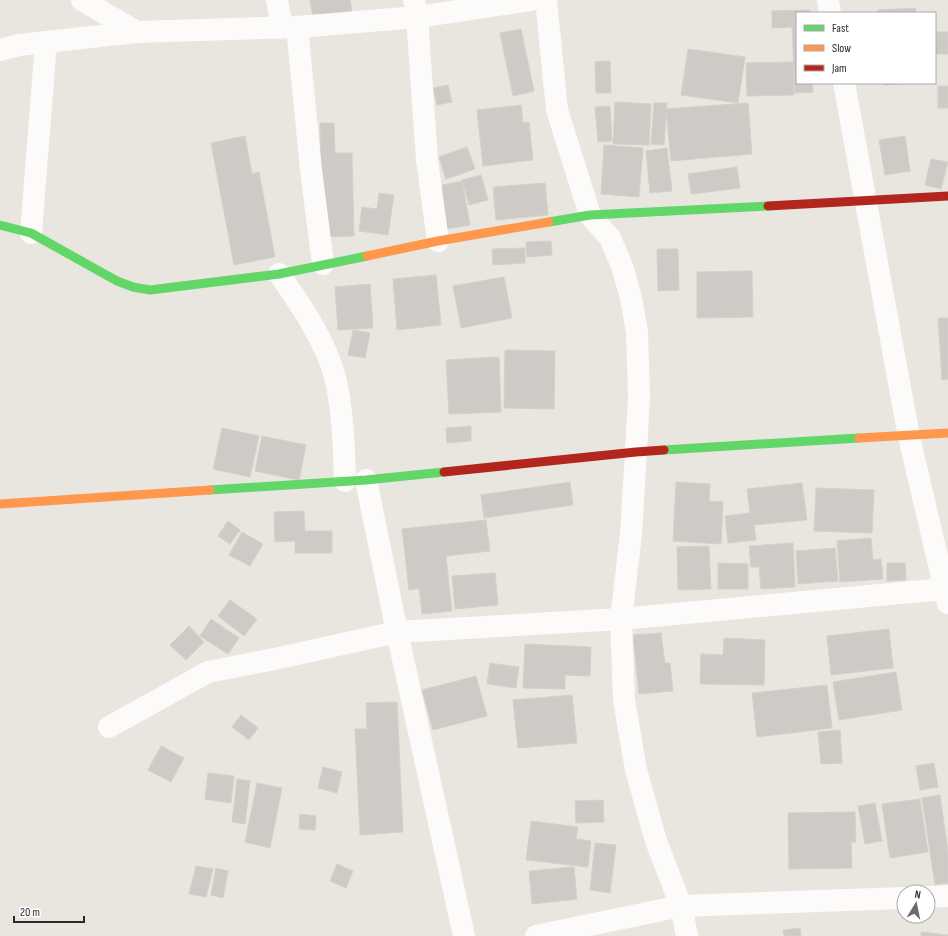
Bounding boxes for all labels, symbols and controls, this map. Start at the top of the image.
legend [796,12,936,84]
text: Fast [832,21,849,36]
text: Slow [832,41,851,56]
text: Jam [831,61,847,76]
north arrow [896,884,936,924]
text: N [914,888,922,902]
scale bar [14,898,84,924]
text: 20 m [20,905,40,920]

